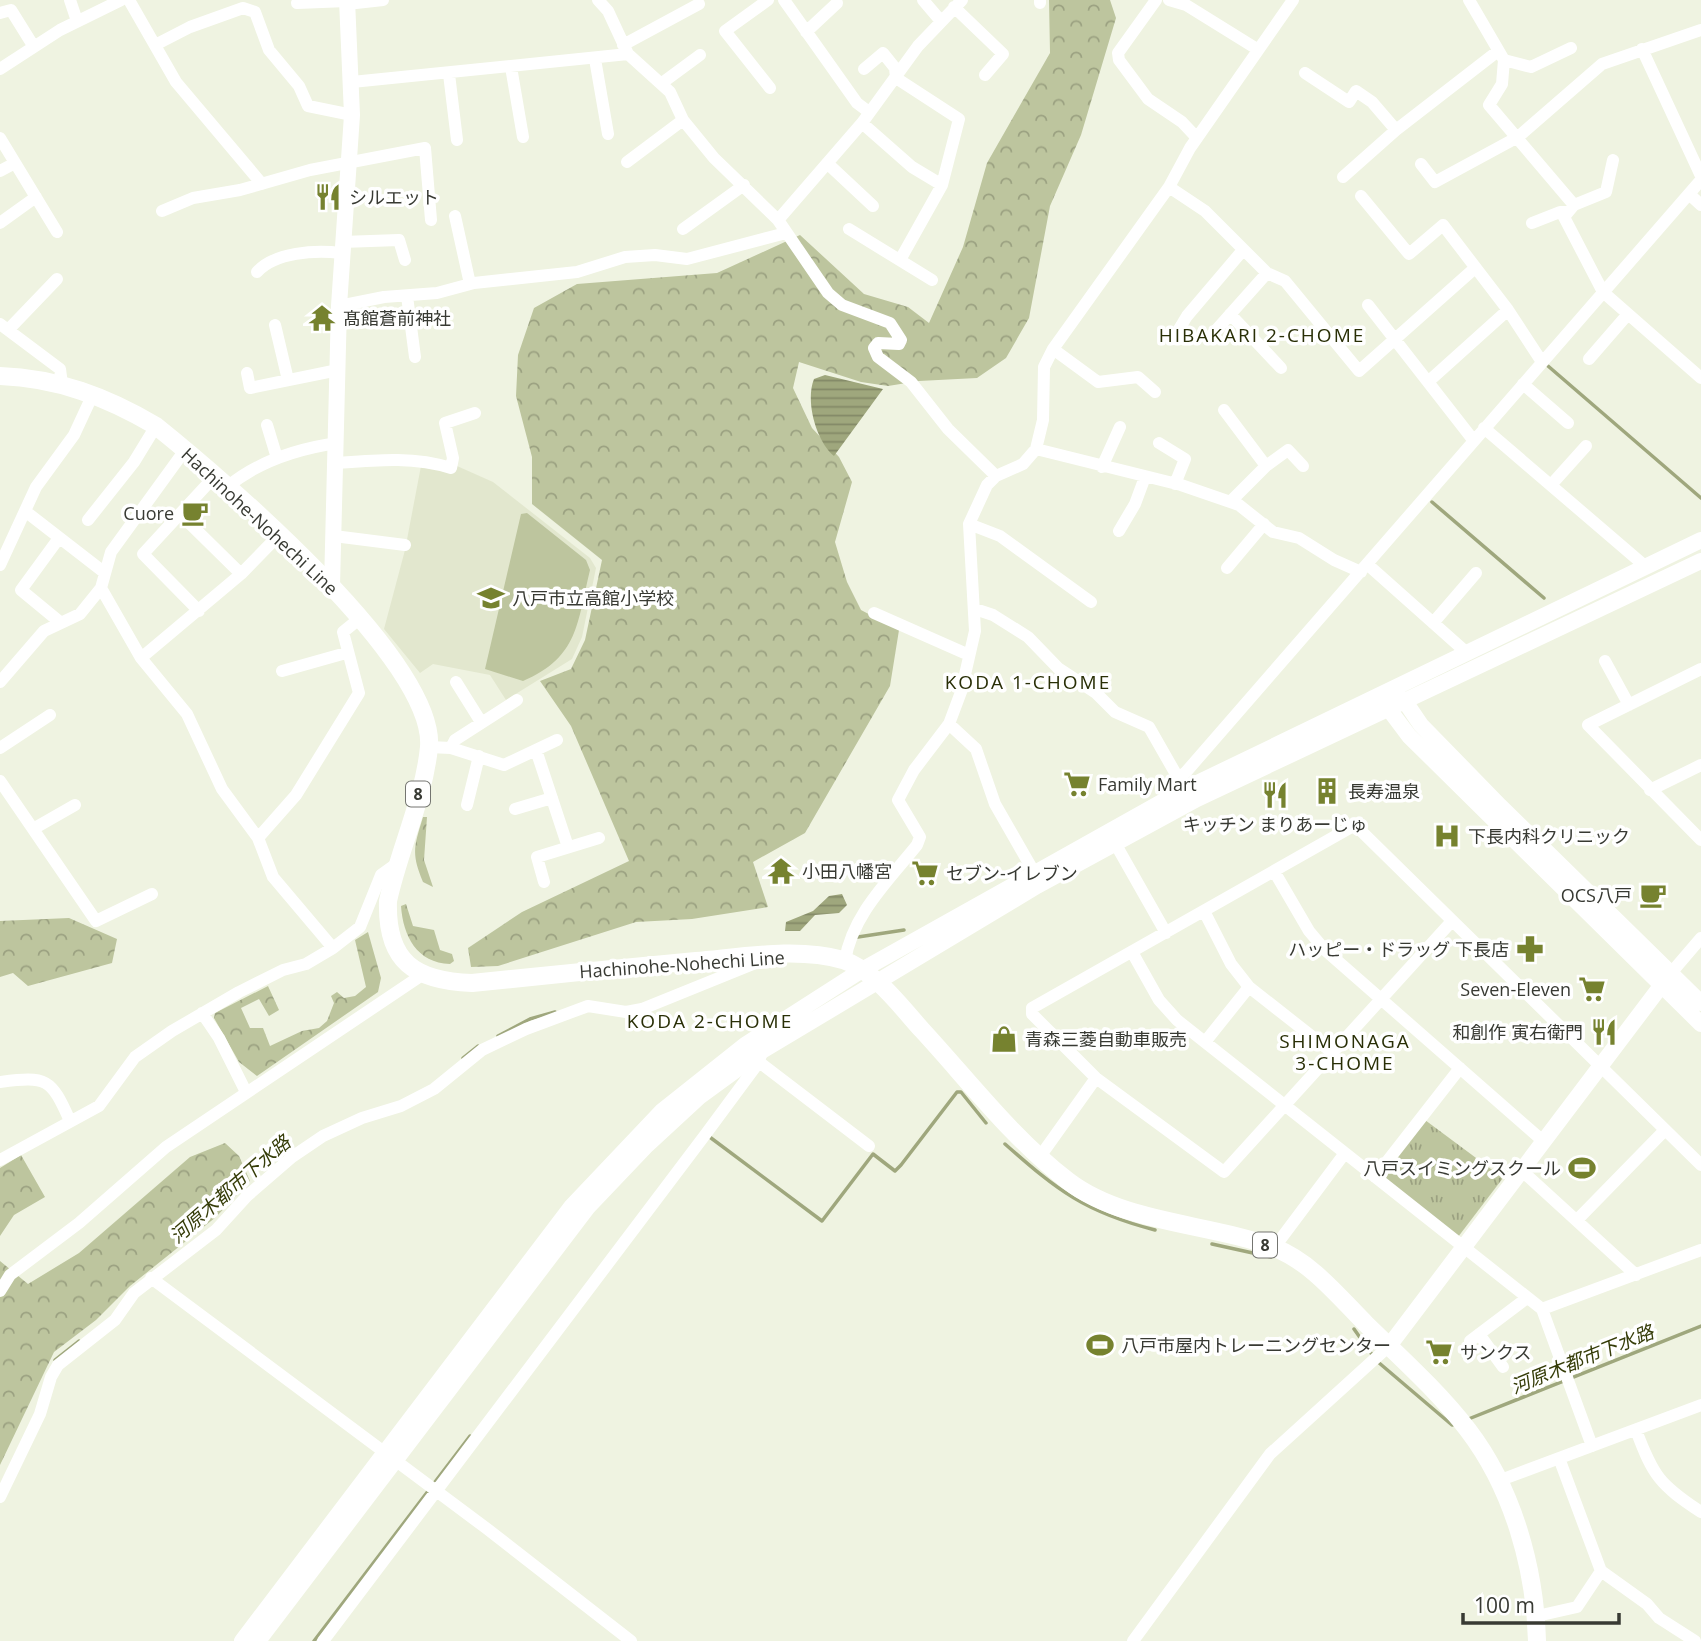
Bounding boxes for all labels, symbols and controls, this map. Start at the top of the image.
restaurant icon: シルエット [313,182,343,212]
place label: シルエット [349,185,439,209]
temple icon: 髙館蒼前神社 [307,303,337,333]
place label: 髙館蒼前神社 [343,306,451,330]
district label: HIBAKARI 2-CHOME [1159,322,1365,348]
street label: Hachinohe-Nohechi Line [177,442,343,600]
cafe icon: Cuore [180,498,210,528]
place label: Cuore [123,501,174,525]
school or university icon: 八戸市立高館小学校 [476,583,506,613]
place label: 八戸市立高館小学校 [512,586,674,610]
district label: KODA 1-CHOME [945,669,1111,695]
supermarket icon: Family Mart [1062,769,1092,799]
place label: Family Mart [1098,772,1197,796]
building icon: 長寿温泉 [1312,776,1342,806]
place label: 長寿温泉 [1348,779,1420,803]
restaurant icon: キッチン まりあーじゅ [1260,780,1290,810]
road number: 8 [406,782,430,806]
place label: キッチン まりあーじゅ [1183,812,1367,836]
hospital icon: 下長内科クリニック [1432,821,1462,851]
place label: 下長内科クリニック [1468,824,1630,848]
temple icon: 小田八幡宮 [766,856,796,886]
supermarket icon: セブン-イレブン [910,858,940,888]
place label: 小田八幡宮 [802,859,892,883]
place label: セブン-イレブン [946,861,1078,885]
cafe icon: OCS八戸 [1638,880,1668,910]
place label: OCS八戸 [1561,883,1632,907]
pharmacy icon: ハッピー・ドラッグ 下長店 [1515,934,1545,964]
place label: ハッピー・ドラッグ 下長店 [1288,937,1509,961]
street label: Hachinohe-Nohechi Line [579,945,785,983]
supermarket icon: Seven-Eleven [1577,974,1607,1004]
place label: Seven-Eleven [1460,977,1571,1001]
district label: KODA 2-CHOME [627,1008,793,1034]
restaurant icon: 和創作 寅右衛門 [1589,1017,1619,1047]
place label: 和創作 寅右衛門 [1452,1020,1583,1044]
shop icon: 青森三菱自動車販売 [989,1024,1019,1054]
place label: 青森三菱自動車販売 [1025,1027,1187,1051]
district label: SHIMONAGA 3-CHOME [1279,1028,1411,1076]
water label: 河原木都市下水路 [164,1128,297,1249]
sports icon: 八戸スイミングスクール [1567,1153,1597,1183]
place label: 八戸スイミングスクール [1363,1156,1561,1180]
road number: 8 [1253,1232,1277,1258]
water label: 河原木都市下水路 [1507,1318,1659,1400]
sports icon: 八戸市屋内トレーニングセンター [1085,1330,1115,1360]
place label: 八戸市屋内トレーニングセンター [1121,1333,1391,1357]
supermarket icon: サンクス [1424,1337,1454,1367]
place label: サンクス [1460,1340,1531,1364]
scale bar [1463,1582,1619,1626]
text: 100 m [1474,1591,1535,1619]

